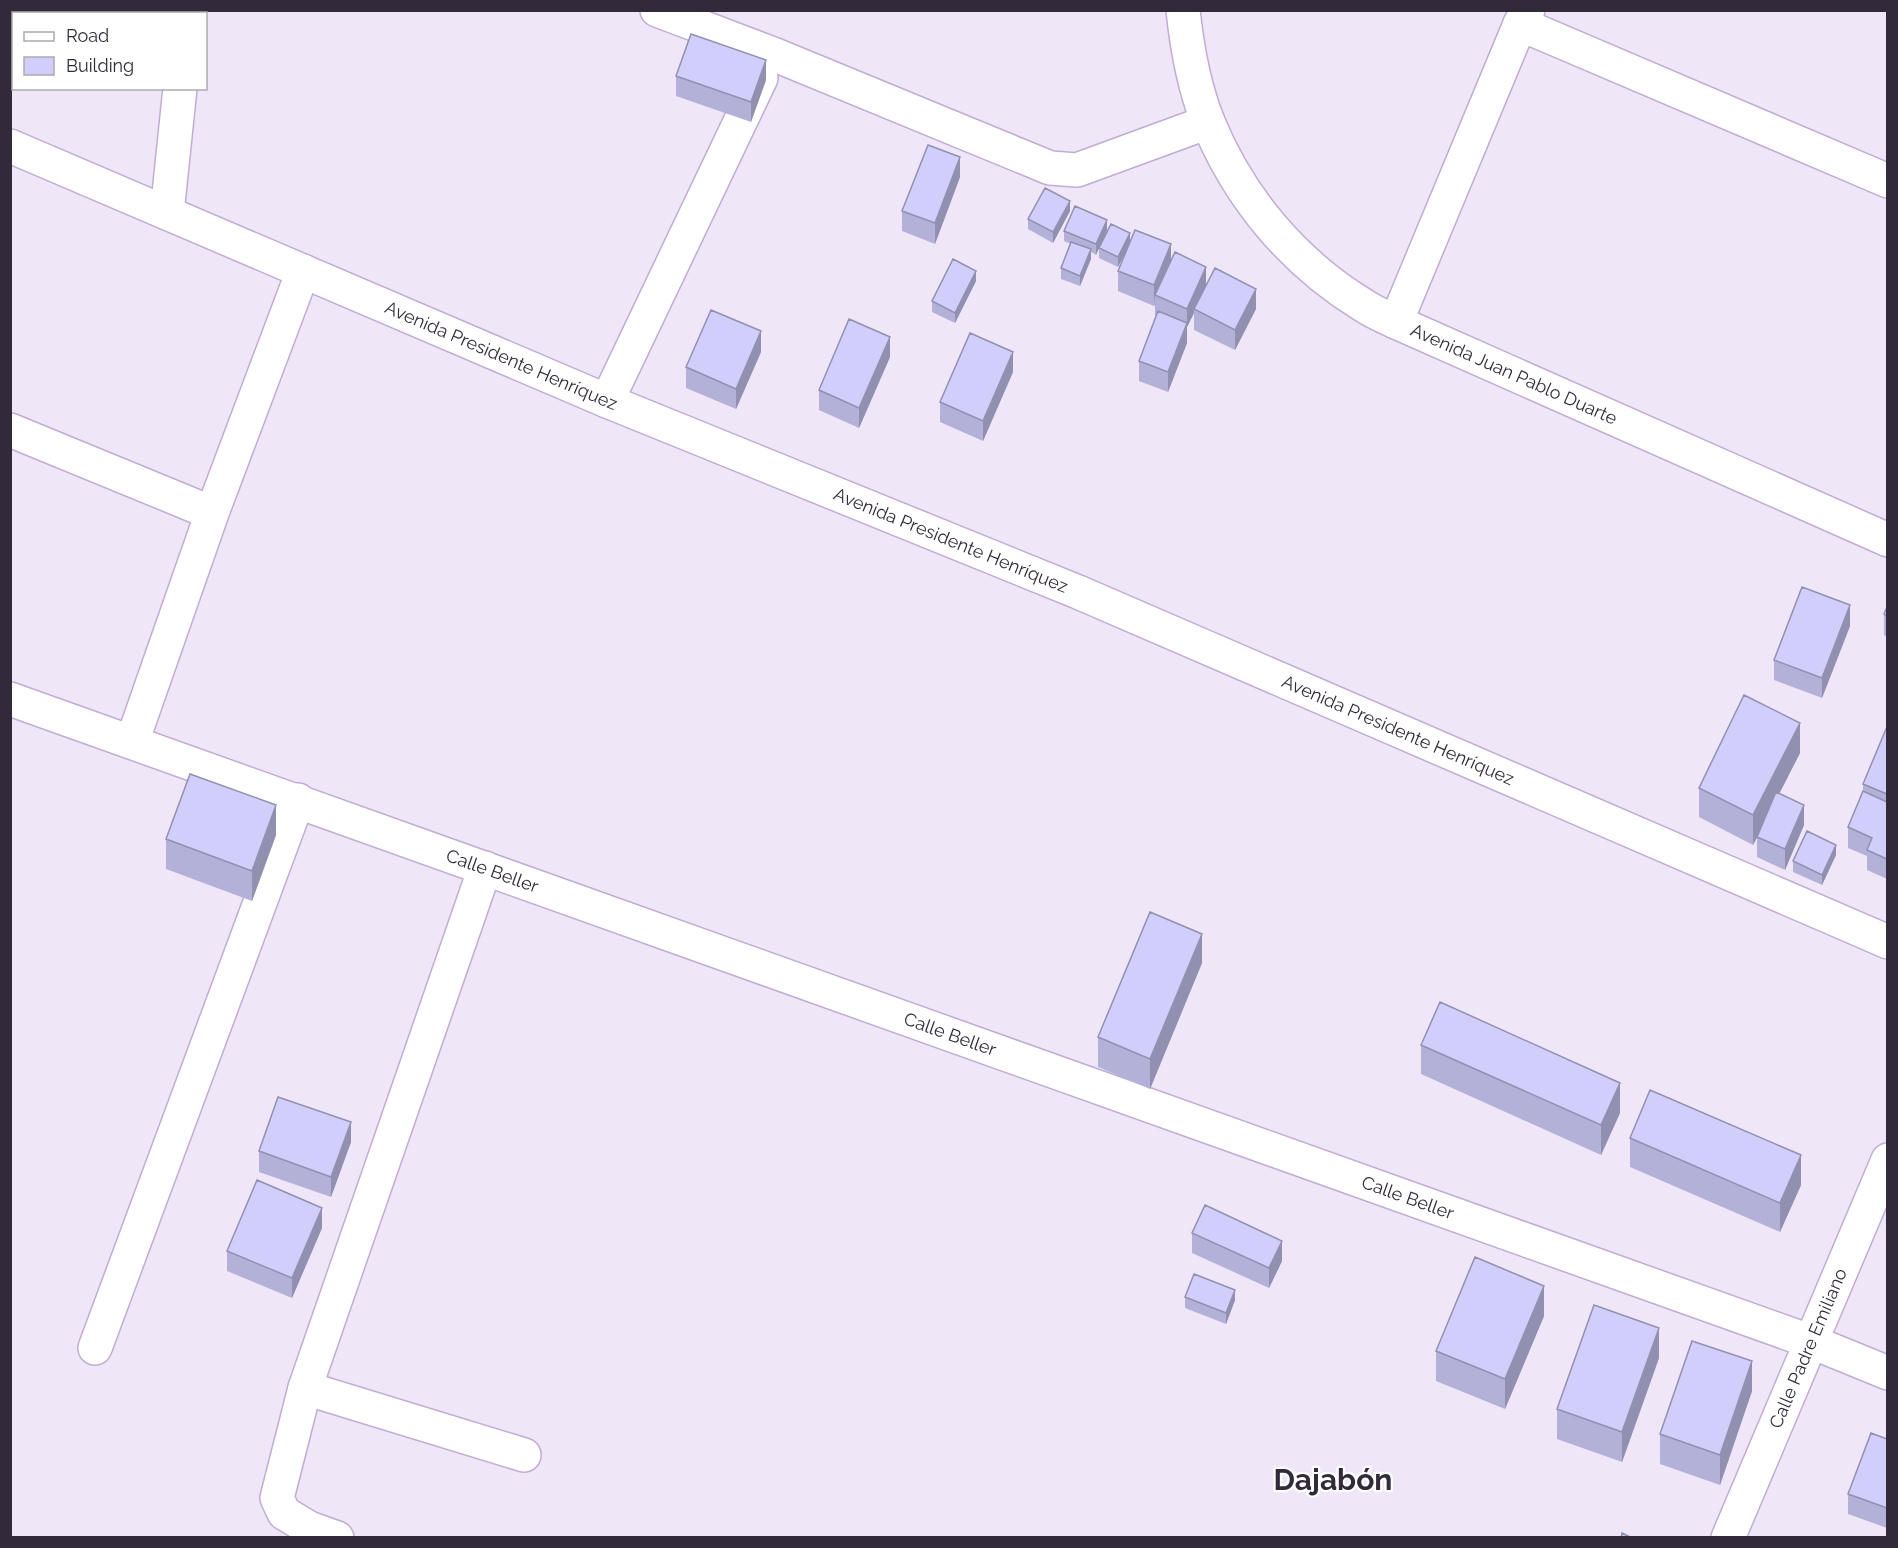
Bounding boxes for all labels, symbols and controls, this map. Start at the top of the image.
legend [12,12,207,90]
text: Road [66,25,109,46]
text: Building [66,55,134,76]
street label: Avenida Presidente Henríquez [382,296,621,414]
street label: Avenida Juan Pablo Duarte [1408,319,1621,429]
street label: Avenida Presidente Henríquez [831,483,1071,597]
street label: Avenida Presidente Henríquez [1279,670,1518,789]
street label: Calle Beller [443,845,542,897]
street label: Calle Beller [901,1008,1000,1060]
street label: Calle Beller [1359,1171,1457,1224]
street label: Calle Padre Emiliano [1765,1265,1851,1431]
district label: Dajabón [1274,1462,1392,1497]

